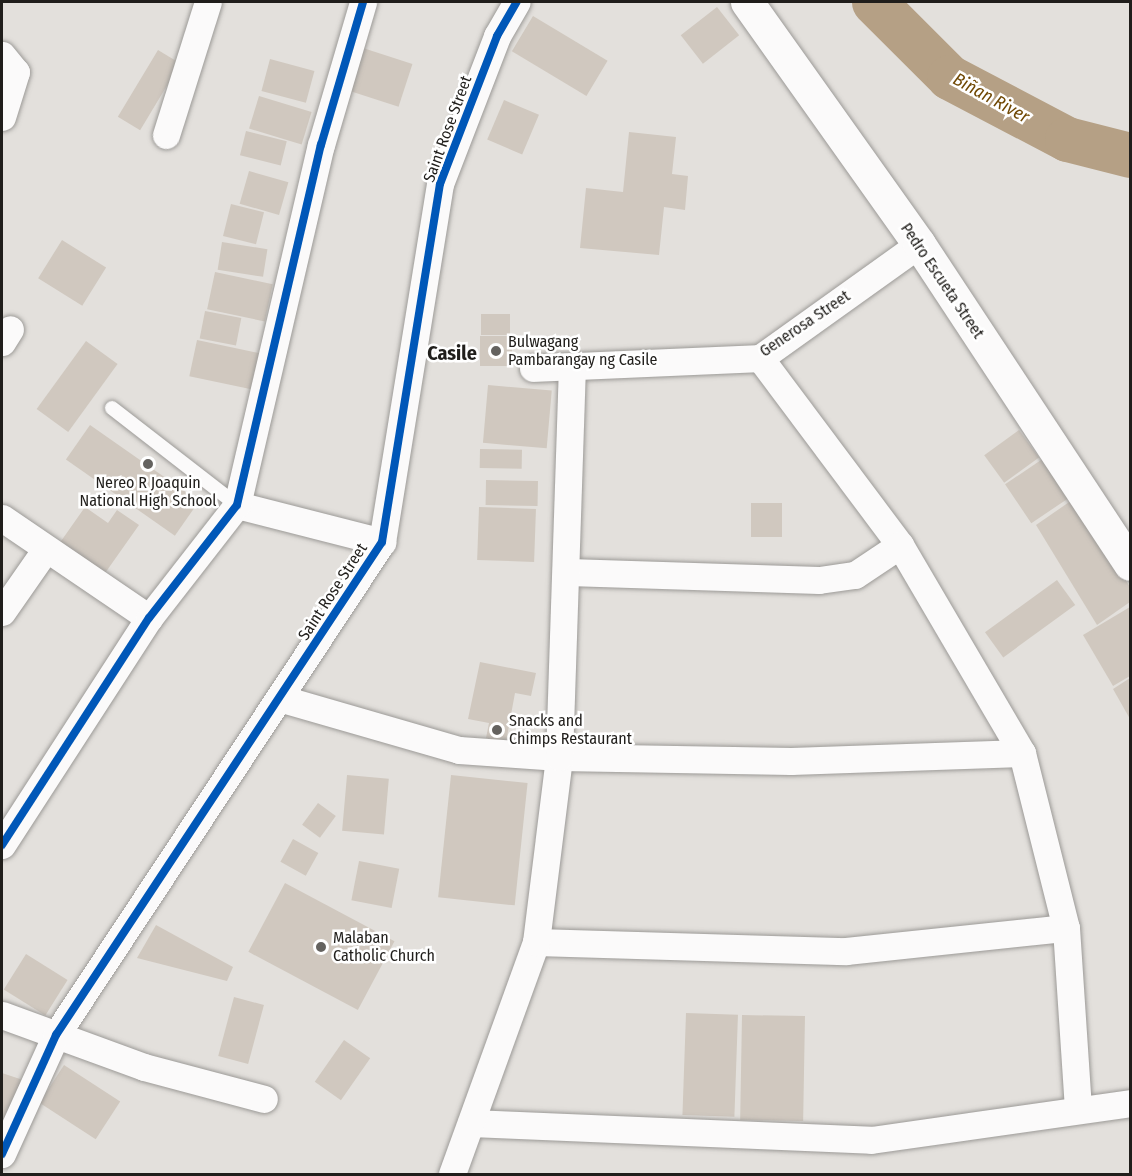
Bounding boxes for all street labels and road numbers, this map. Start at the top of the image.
street label: Saint Rose Street [420,73,476,185]
street label: Pedro Escueta Street [896,220,988,342]
street label: Generosa Street [756,287,854,361]
street label: Saint Rose Street [294,540,372,644]

